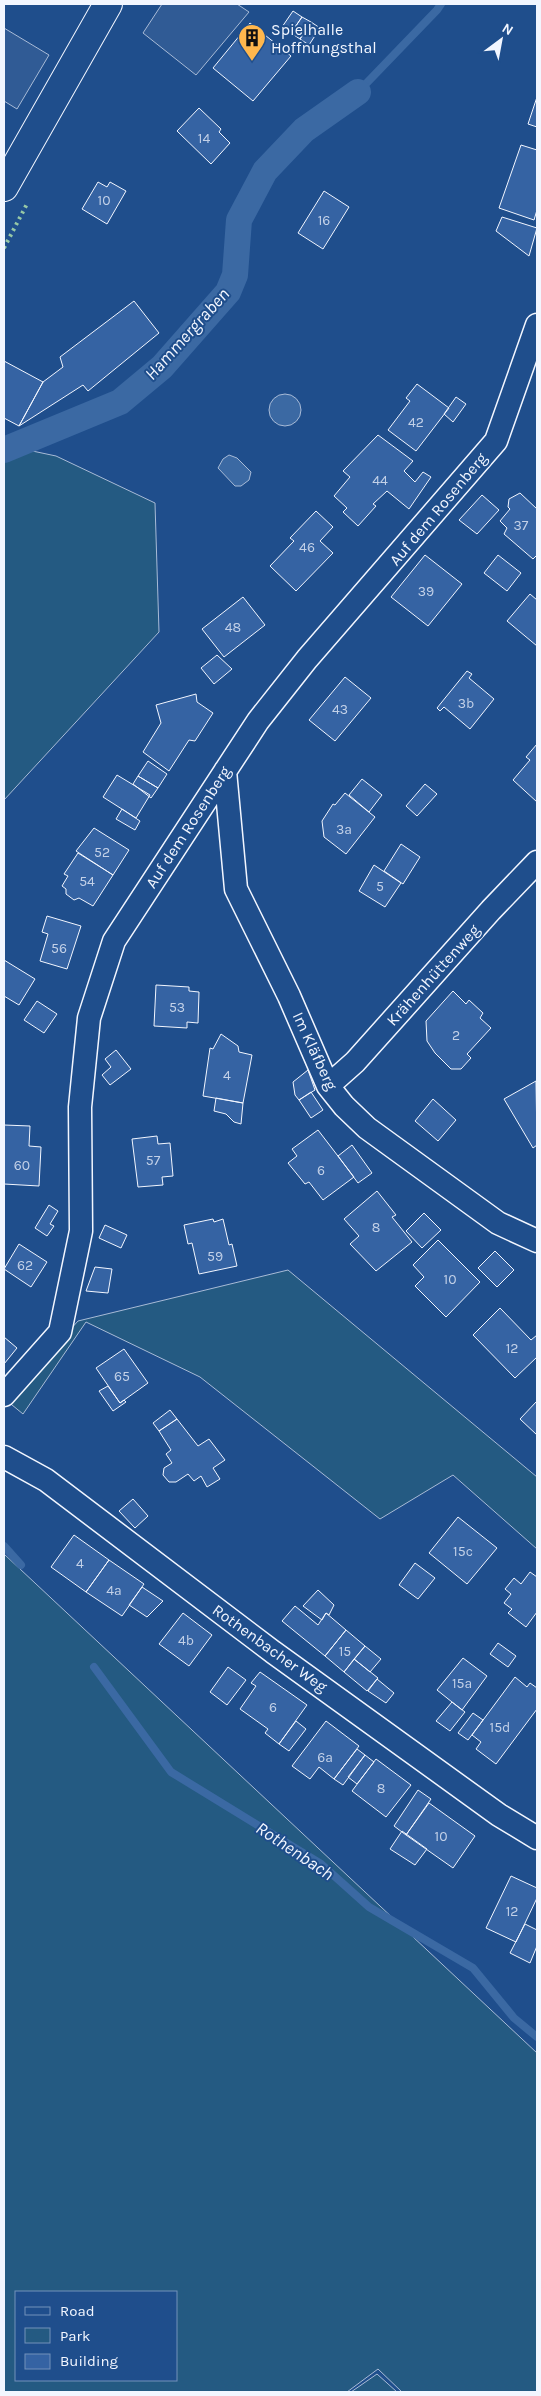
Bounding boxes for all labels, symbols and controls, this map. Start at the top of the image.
north arrow [476,15,526,65]
place label: Spielhalle Hoffnungsthal [271,20,377,57]
text: N [499,20,516,39]
building icon: Spielhalle Hoffnungsthal [237,23,267,62]
house number: 14 [198,130,210,147]
house number: 10 [98,192,110,209]
house number: 16 [318,212,330,229]
water label: Hammergraben [140,283,234,385]
house number: 42 [408,414,424,431]
street label: Auf dem Rosenberg [385,449,491,569]
house number: 44 [372,472,388,489]
house number: 37 [514,517,529,534]
house number: 46 [299,539,315,556]
house number: 39 [418,583,434,600]
house number: 48 [225,619,241,636]
house number: 3b [458,695,474,712]
house number: 43 [332,701,348,718]
street label: Auf dem Rosenberg [141,762,235,892]
house number: 3a [336,821,352,838]
house number: 52 [94,844,110,861]
house number: 54 [79,873,95,890]
house number: 5 [376,878,384,895]
street label: Krähenhüttenweg [382,920,484,1030]
house number: 56 [51,940,67,957]
house number: 53 [169,999,185,1016]
street label: Im Kläfberg [289,1009,341,1093]
house number: 2 [452,1027,460,1044]
house number: 4 [223,1067,231,1084]
house number: 57 [146,1152,161,1169]
house number: 60 [14,1157,30,1174]
house number: 6 [317,1162,325,1179]
house number: 8 [372,1219,380,1236]
house number: 59 [207,1248,223,1265]
house number: 62 [17,1257,33,1274]
house number: 10 [444,1271,456,1288]
house number: 12 [506,1340,518,1357]
house number: 65 [114,1368,130,1385]
house number: 15c [453,1543,473,1560]
house number: 4 [76,1555,84,1572]
house number: 4a [106,1582,122,1599]
street label: Rothenbacher Weg [209,1600,331,1696]
house number: 4b [178,1632,194,1649]
house number: 15 [339,1643,351,1660]
house number: 15a [452,1675,472,1692]
house number: 6 [269,1699,277,1716]
house number: 15d [490,1719,510,1736]
house number: 6a [317,1749,333,1766]
house number: 8 [377,1780,385,1797]
water label: Rothenbach [252,1817,338,1885]
house number: 10 [435,1828,447,1845]
house number: 12 [506,1903,518,1920]
legend [15,2291,178,2381]
text: Road [60,2302,95,2320]
text: Park [60,2327,90,2345]
text: Building [60,2352,118,2370]

